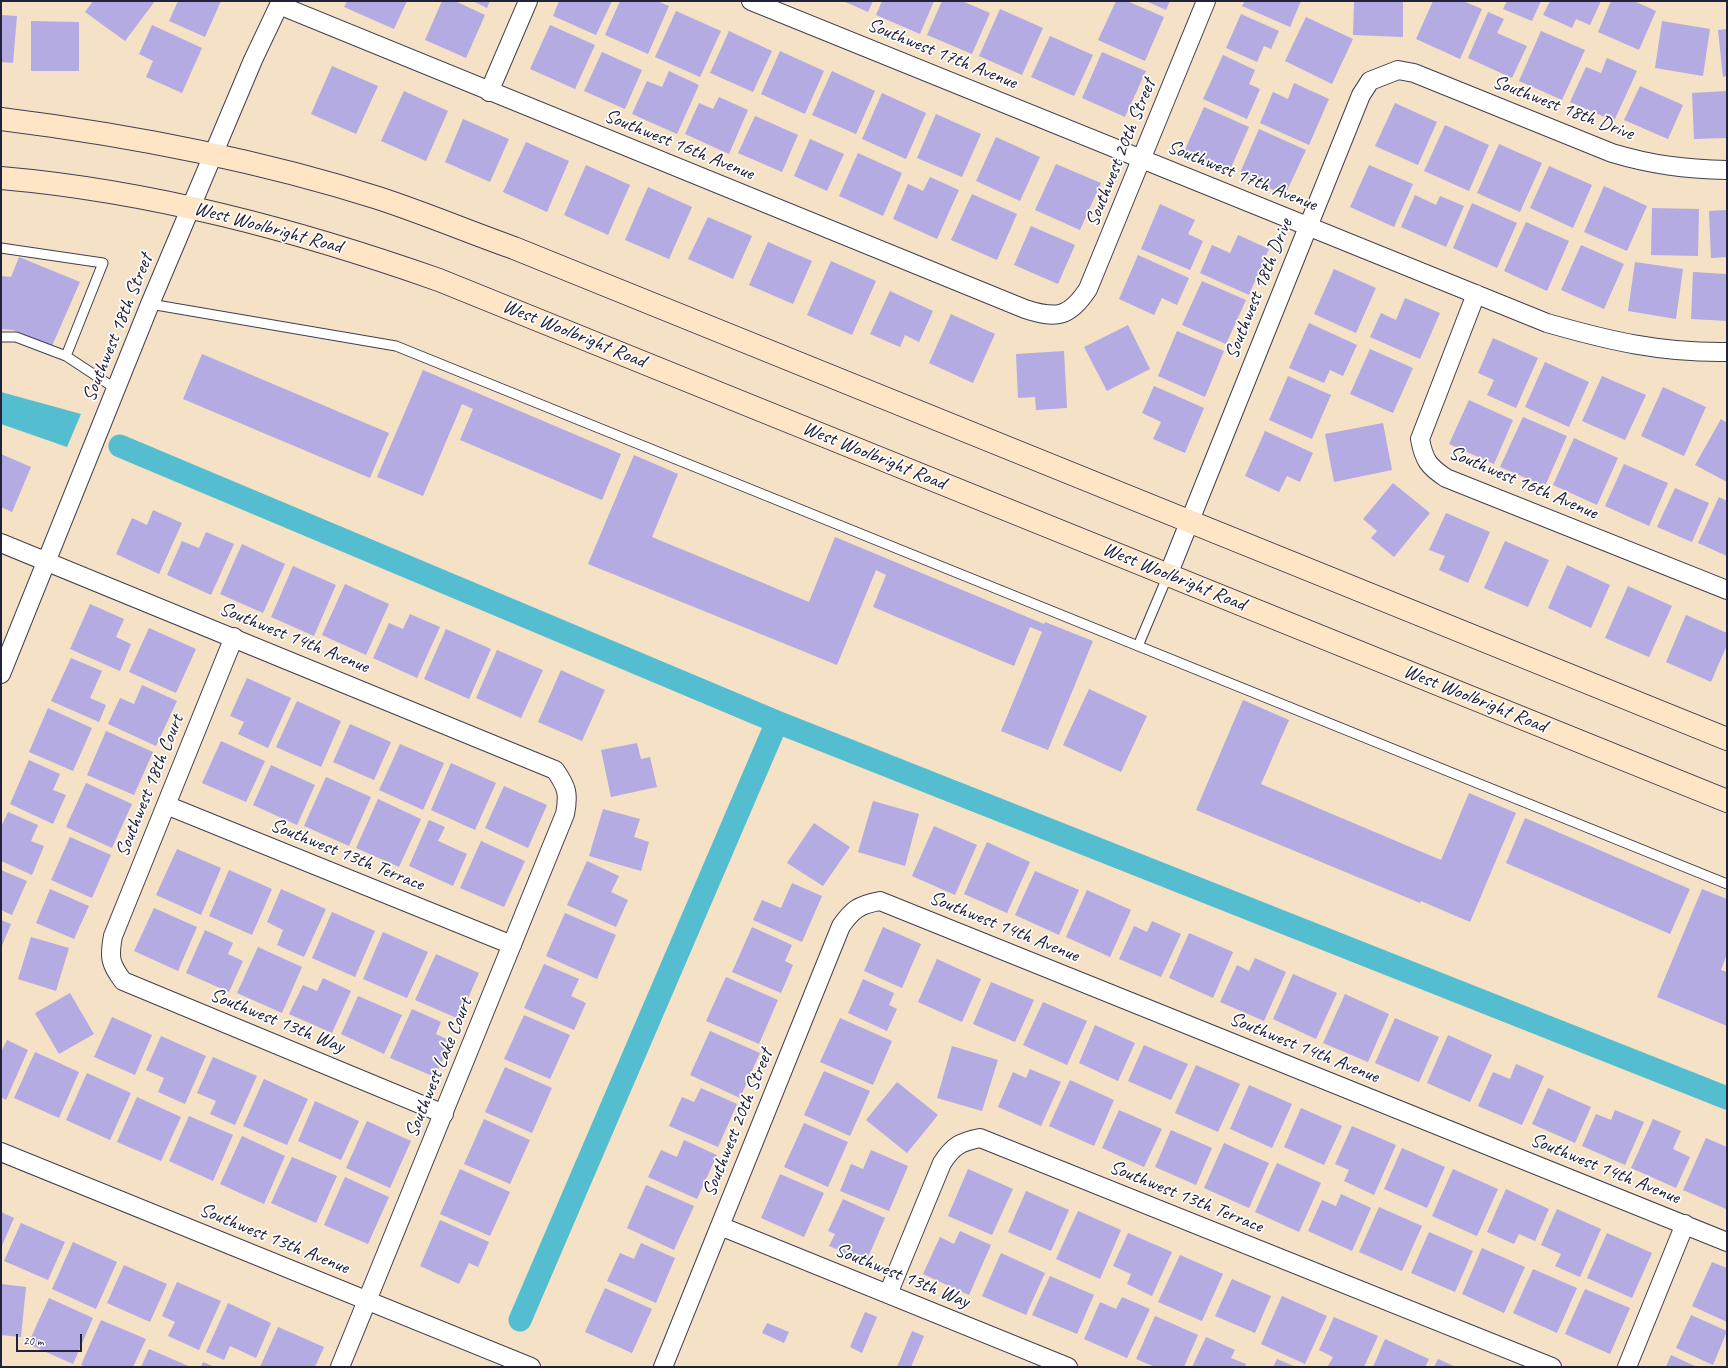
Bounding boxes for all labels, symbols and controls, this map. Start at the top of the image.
street label: Southwest 17th Avenue [864,13,1020,95]
street label: Southwest 18th Drive [1489,70,1637,146]
street label: Southwest 20th Street [1080,76,1162,230]
street label: Southwest 16th Avenue [601,104,757,186]
street label: Southwest 17th Avenue [1164,135,1320,217]
street label: West Woolbright Road [191,197,345,259]
street label: Southwest 18th Drive [1220,215,1298,363]
street label: Southwest 18th Street [77,251,159,405]
street label: West Woolbright Road [499,294,649,374]
street label: West Woolbright Road [799,416,949,496]
street label: Southwest 16th Avenue [1445,441,1601,525]
street label: West Woolbright Road [1099,537,1249,617]
street label: Southwest 14th Avenue [216,597,372,679]
street label: West Woolbright Road [1400,659,1550,739]
street label: Southwest 18th Court [111,711,189,861]
street label: Southwest 13th Terrace [267,813,427,897]
street label: Southwest 14th Avenue [926,886,1082,968]
street label: Southwest 13th Way [206,983,348,1059]
street label: Southwest Lake Court [400,995,478,1141]
street label: Southwest 14th Avenue [1226,1007,1382,1089]
street label: Southwest 20th Street [697,1046,779,1200]
street label: Southwest 14th Avenue [1527,1128,1683,1210]
street label: Southwest 13th Terrace [1106,1155,1266,1239]
street label: Southwest 13th Avenue [196,1198,352,1280]
street label: Southwest 13th Way [831,1238,973,1314]
scale bar [18,1326,84,1352]
text: 20 m [23,1333,43,1349]

